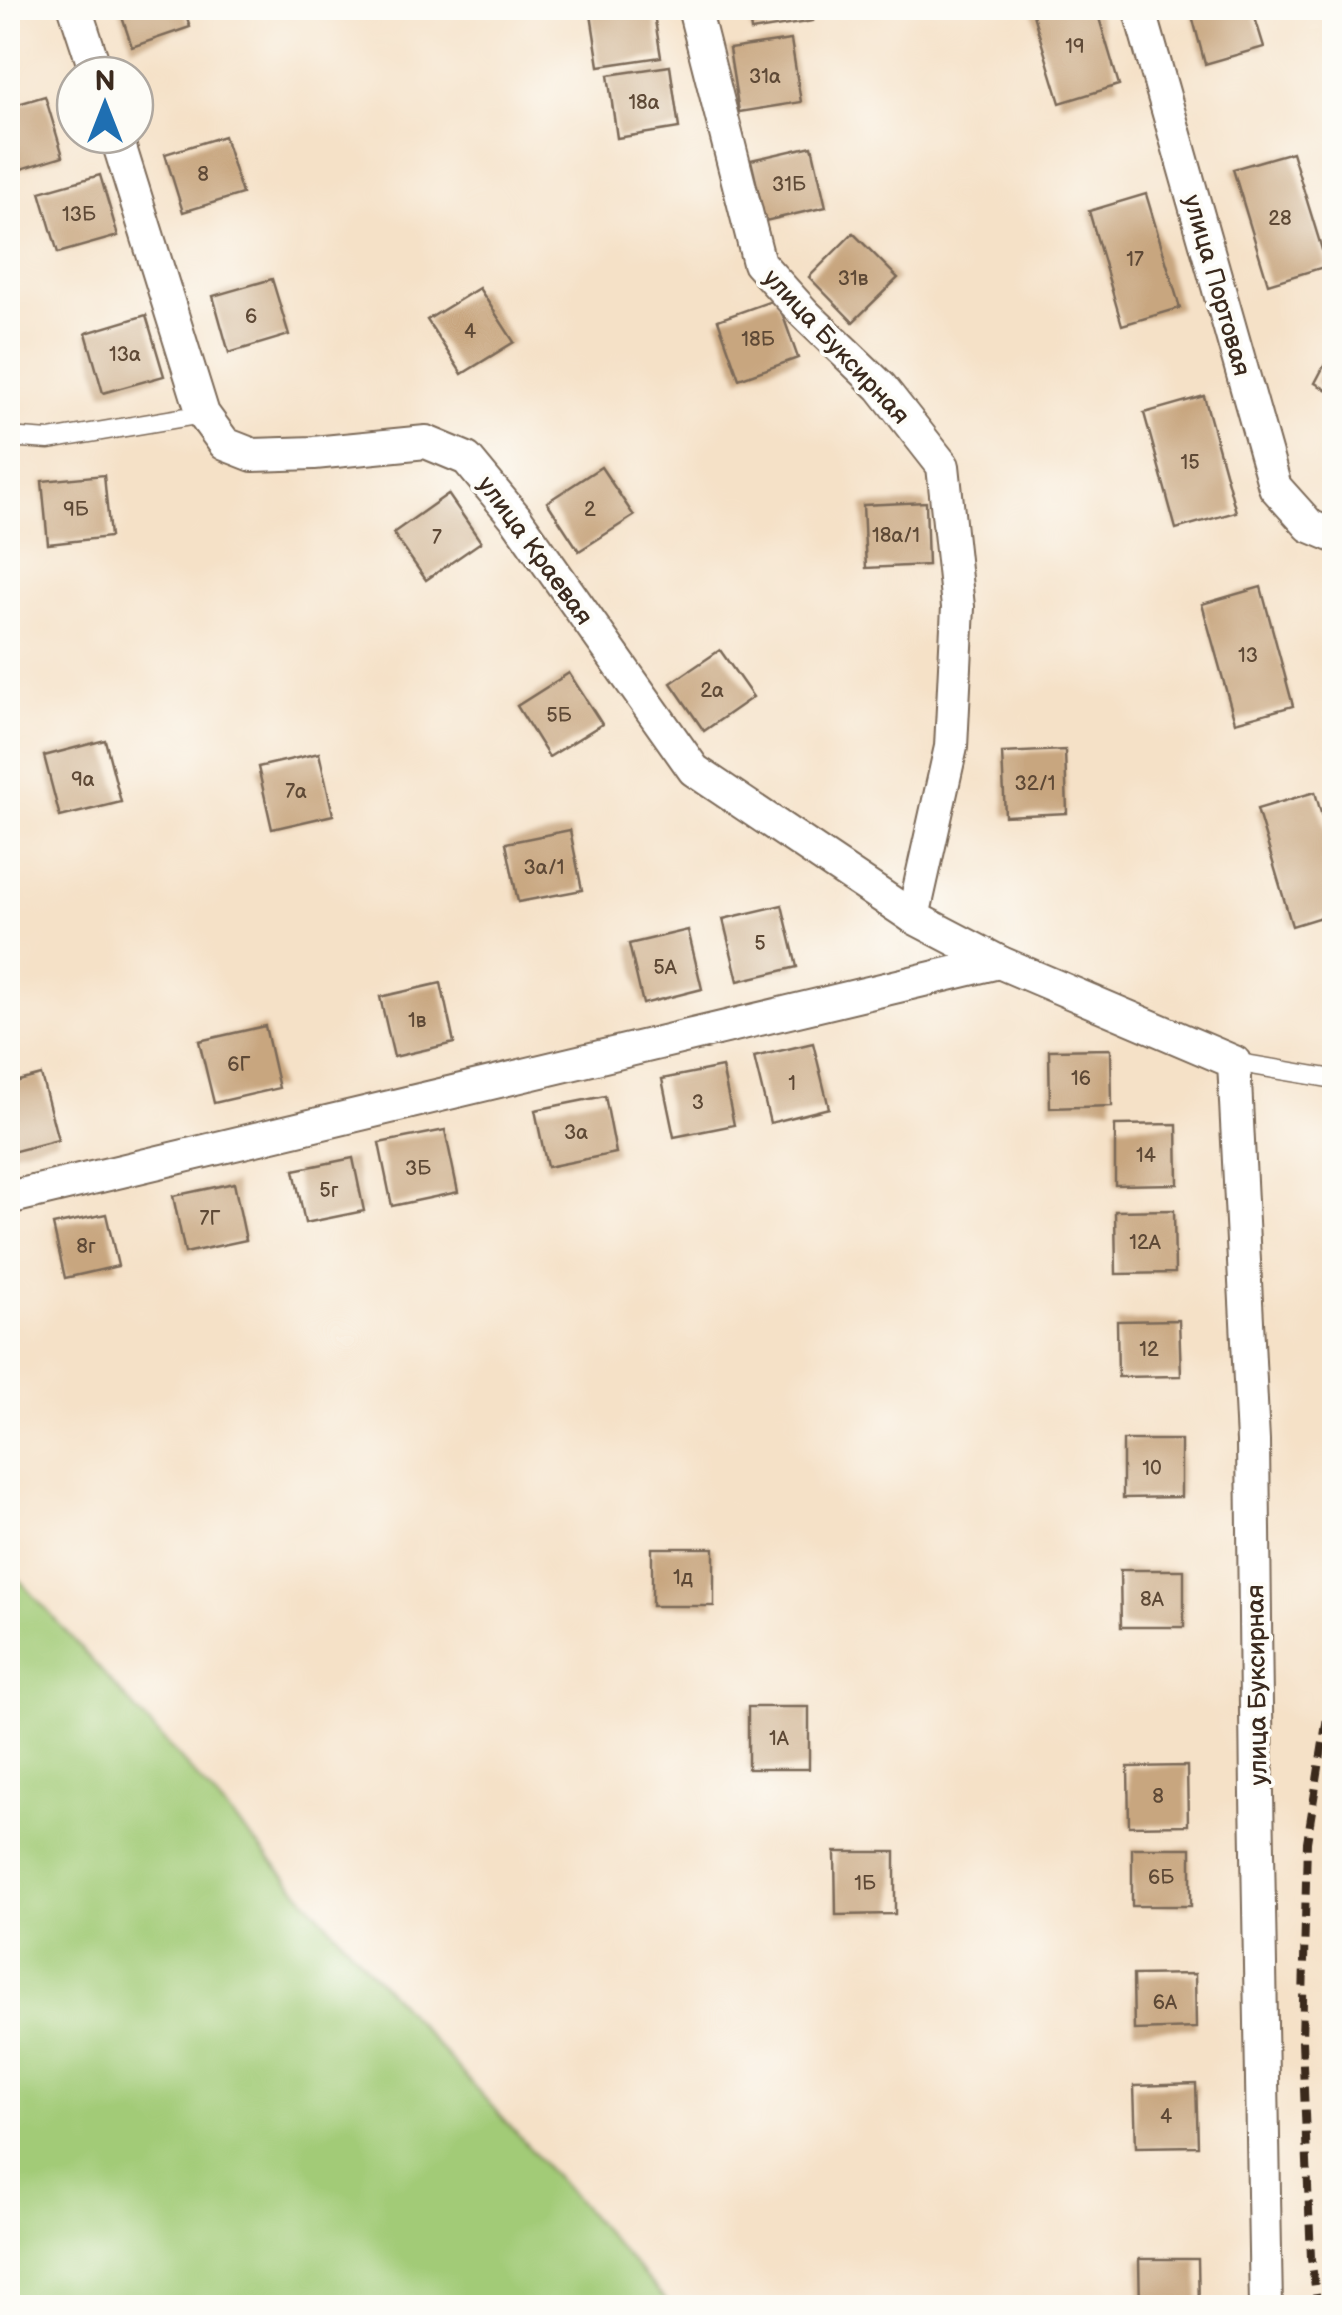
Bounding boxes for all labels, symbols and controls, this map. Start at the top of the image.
house number: 19 [1065,35,1085,59]
north arrow [55,55,155,155]
text: N [94,65,116,98]
house number: 31а [749,65,781,89]
house number: 18а [628,91,660,115]
house number: 8 [197,163,209,187]
house number: 31Б [772,173,806,197]
street label: улица Портовая [1176,191,1257,380]
house number: 13Б [62,203,96,227]
house number: 28 [1268,207,1292,231]
house number: 17 [1126,248,1144,272]
street label: улица Буксирная [756,263,916,431]
house number: 31в [838,267,869,291]
house number: 6 [245,305,257,329]
house number: 4 [464,320,476,344]
house number: 18Б [741,328,775,352]
house number: 13а [109,343,141,367]
house number: 15 [1180,451,1200,475]
street label: улица Краевая [470,470,599,631]
house number: 9Б [63,498,89,522]
house number: 2 [584,498,596,522]
house number: 18а/1 [872,524,920,548]
house number: 7 [432,526,442,550]
house number: 13 [1238,644,1258,668]
house number: 2а [700,679,724,703]
house number: 5Б [546,704,572,728]
house number: 9а [71,768,95,792]
house number: 32/1 [1015,772,1055,796]
house number: 7а [285,780,307,804]
house number: 3а/1 [524,856,564,880]
house number: 5 [754,932,766,956]
house number: 5А [653,956,678,980]
house number: 1в [408,1009,427,1033]
house number: 6Г [227,1053,251,1077]
house number: 16 [1071,1067,1091,1091]
house number: 1 [788,1072,796,1096]
house number: 3 [692,1091,704,1115]
house number: 3а [564,1121,588,1145]
house number: 14 [1136,1144,1156,1168]
house number: 3Б [405,1157,431,1181]
house number: 5г [319,1179,339,1203]
house number: 7Г [200,1207,220,1231]
house number: 12А [1129,1231,1162,1255]
house number: 8г [76,1235,96,1259]
house number: 12 [1139,1338,1159,1362]
house number: 10 [1142,1457,1162,1481]
house number: 1д [673,1566,693,1590]
street label: улица Буксирная [1240,1584,1275,1786]
house number: 8А [1140,1588,1165,1612]
house number: 1А [769,1727,790,1751]
house number: 8 [1152,1785,1164,1809]
house number: 6Б [1148,1866,1174,1890]
house number: 1Б [854,1872,876,1896]
house number: 6А [1153,1991,1178,2015]
house number: 4 [1160,2105,1172,2129]

